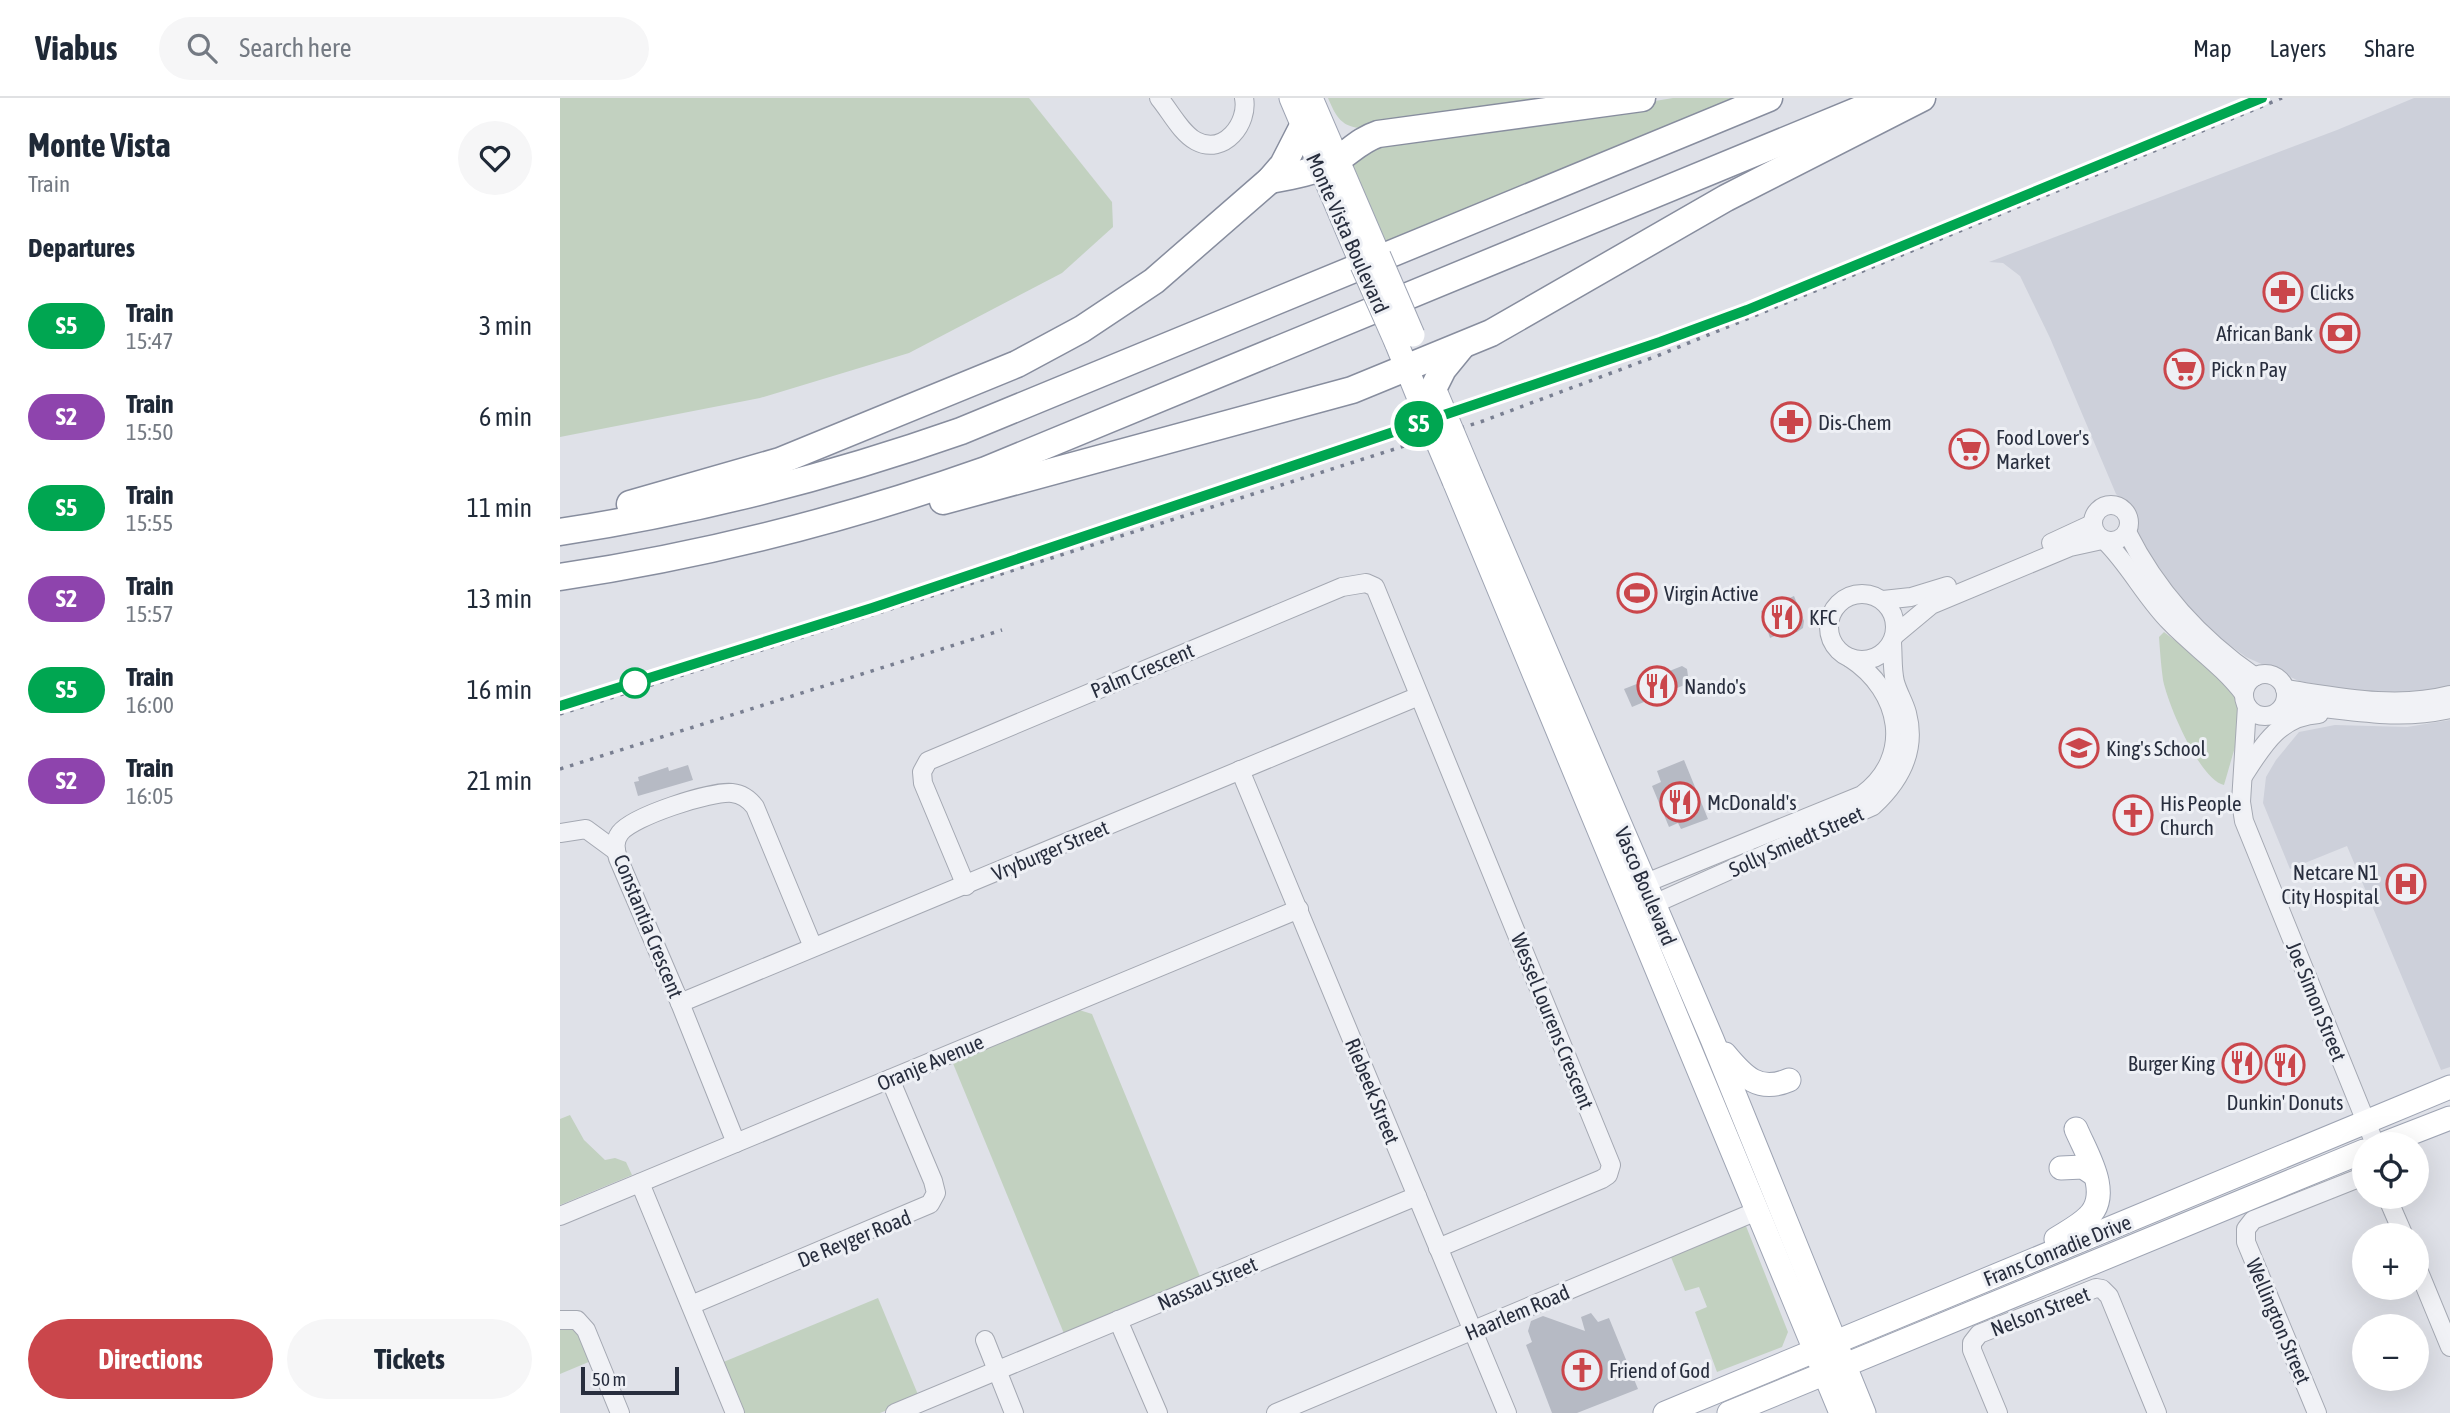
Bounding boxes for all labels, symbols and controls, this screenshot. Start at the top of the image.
search box [159,17,649,80]
text: Viabus [35,29,117,67]
icon: search [183,29,221,67]
text: Search here [239,33,352,63]
text: Map [2193,35,2232,62]
text: Layers [2270,35,2326,62]
text: Share [2364,35,2415,62]
button: heart [458,121,532,195]
text: Monte Vista [28,126,171,164]
street label: Monte Vista Boulevard [1302,149,1394,317]
text: Train [28,171,70,197]
text: Departures [28,233,135,263]
pharmacy icon: Clicks [2262,271,2304,313]
place label: Clicks [2310,280,2354,304]
text: Train [126,298,174,328]
text: 3 min [479,311,532,341]
text: S5 [56,312,77,339]
bank icon: African Bank [2319,312,2361,354]
place label: African Bank [2216,321,2313,345]
text: 15:47 [126,328,173,354]
supermarket icon: Pick n Pay [2163,348,2205,390]
place label: Pick n Pay [2211,357,2287,381]
text: Train [126,389,174,419]
line badge: S5 [1388,401,1450,447]
pharmacy icon: Dis-Chem [1770,401,1812,443]
text: 6 min [479,402,532,432]
text: S2 [56,403,77,430]
text: S5 [1408,410,1430,437]
place label: Dis-Chem [1818,410,1892,434]
text: 15:50 [126,419,173,445]
place label: Food Lover's Market [1996,425,2089,473]
supermarket icon: Food Lover's Market [1948,428,1990,470]
text: Train [126,480,174,510]
text: 11 min [467,493,532,523]
text: S5 [56,494,77,521]
text: 15:55 [126,510,173,536]
text: Train [126,571,174,601]
sports icon: Virgin Active [1616,572,1658,614]
place label: Virgin Active [1664,581,1759,605]
text: 13 min [467,584,532,614]
text: S2 [56,585,77,612]
restaurant icon: KFC [1761,596,1803,638]
text: 15:57 [126,601,173,627]
place label: KFC [1809,605,1838,629]
street label: Palm Crescent [1087,638,1197,702]
text: Train [126,662,174,692]
restaurant icon: Nando's [1636,665,1678,707]
unlabelled marker [620,668,650,698]
place label: Nando's [1684,674,1746,698]
text: 16 min [467,675,532,705]
text: S5 [56,676,77,703]
text: 16:00 [126,692,174,718]
school or university icon: King's School [2058,727,2100,769]
place label: King's School [2106,736,2207,760]
text: Train [126,753,174,783]
text: 21 min [467,766,532,796]
text: S2 [56,767,77,794]
restaurant icon: McDonald's [1659,781,1701,823]
text: 16:05 [126,783,174,809]
place label: McDonald's [1707,790,1797,814]
place label: His People Church [2160,791,2242,839]
church icon: His People Church [2112,794,2154,836]
street label: Solly Smiedt Street [1725,801,1867,881]
street label: Vryburger Street [988,815,1112,885]
street label: Vasco Boulevard [1610,823,1682,949]
street label: Constantia Crescent [609,851,689,1001]
place label: Netcare N1 City Hospital [2281,860,2379,908]
hospital icon: Netcare N1 City Hospital [2385,863,2427,905]
street label: Wessel Lourens Crescent [1507,930,1599,1112]
street label: Joe Simon Street [2282,938,2352,1064]
street label: Oranje Avenue [873,1029,987,1095]
street label: Riebeek Street [1341,1035,1405,1147]
restaurant icon: Burger King [2221,1042,2263,1084]
restaurant icon: Dunkin' Donuts [2264,1044,2306,1086]
place label: Burger King [2128,1051,2215,1075]
place label: Dunkin' Donuts [2226,1090,2344,1114]
map controls [2352,1132,2429,1391]
button: locate [2352,1132,2429,1209]
street label: De Reyger Road [794,1204,914,1272]
street label: Frans Conradie Drive [1980,1209,2134,1291]
button: + [2352,1223,2429,1300]
street label: Nassau Street [1154,1251,1260,1315]
street label: Wellington Street [2242,1255,2316,1387]
street label: Haarlem Road [1461,1279,1573,1345]
street label: Nelson Street [1987,1281,2093,1341]
button: − [2352,1314,2429,1391]
button: Directions [28,1319,273,1399]
button: Tickets [287,1319,532,1399]
church icon: Friend of God [1561,1349,1603,1391]
place label: Friend of God [1609,1358,1710,1382]
scale bar [581,1364,679,1396]
text: 50 m [592,1368,626,1390]

